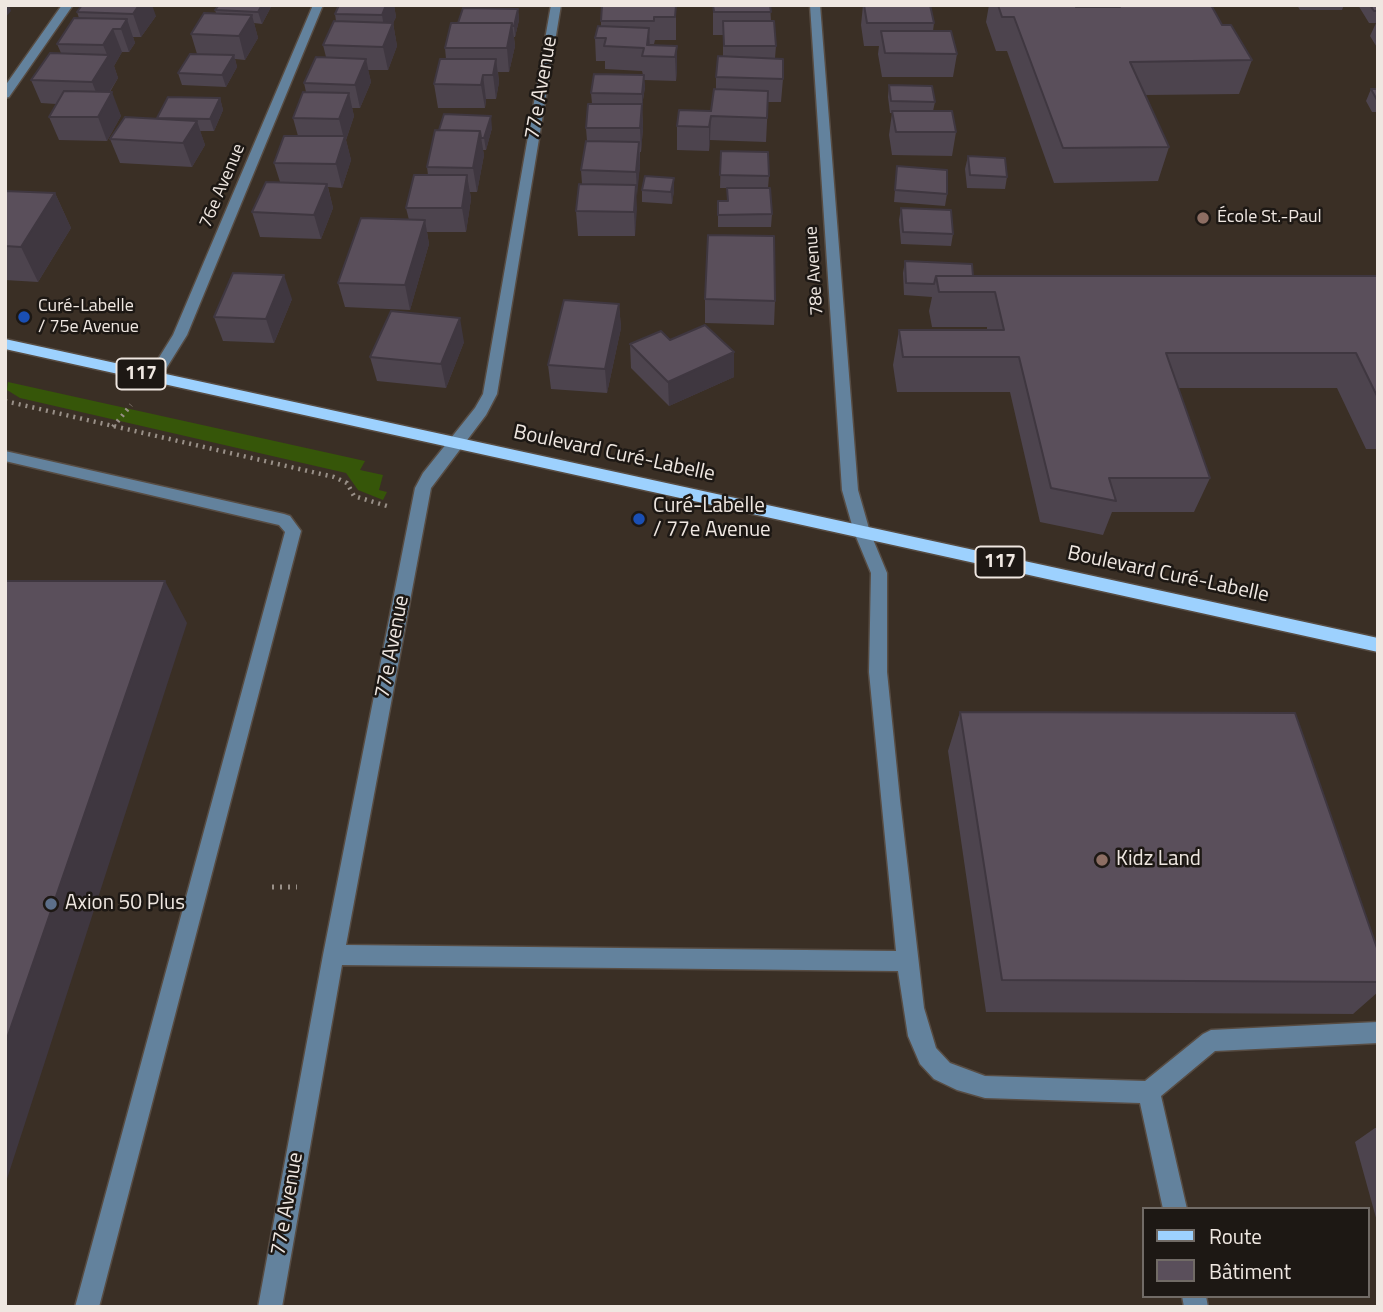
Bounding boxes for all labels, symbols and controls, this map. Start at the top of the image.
street label: 77e Avenue [521,34,563,142]
street label: 76e Avenue [196,141,250,231]
place label: École St.-Paul [1217,207,1322,229]
marker: École St.-Paul [1195,210,1211,226]
street label: 78e Avenue [801,226,829,316]
place label: Curé-Labelle / 75e Avenue [38,296,139,338]
marker: Curé-Labelle / 75e Avenue [16,309,32,325]
road number: 117 [116,358,166,390]
street label: Boulevard Curé-Labelle [511,420,717,488]
place label: Curé-Labelle / 77e Avenue [653,494,771,544]
marker: Curé-Labelle / 77e Avenue [631,511,647,527]
street label: Boulevard Curé-Labelle [1065,541,1271,609]
road number: 117 [976,547,1024,578]
street label: 77e Avenue [371,593,415,701]
place label: Kidz Land [1116,847,1201,873]
marker: Kidz Land [1094,852,1110,868]
place label: Axion 50 Plus [65,891,185,917]
marker: Axion 50 Plus [43,896,59,912]
street label: 77e Avenue [267,1150,309,1258]
legend [1142,1207,1369,1298]
text: Route [1209,1220,1262,1252]
text: Bâtiment [1209,1255,1291,1287]

